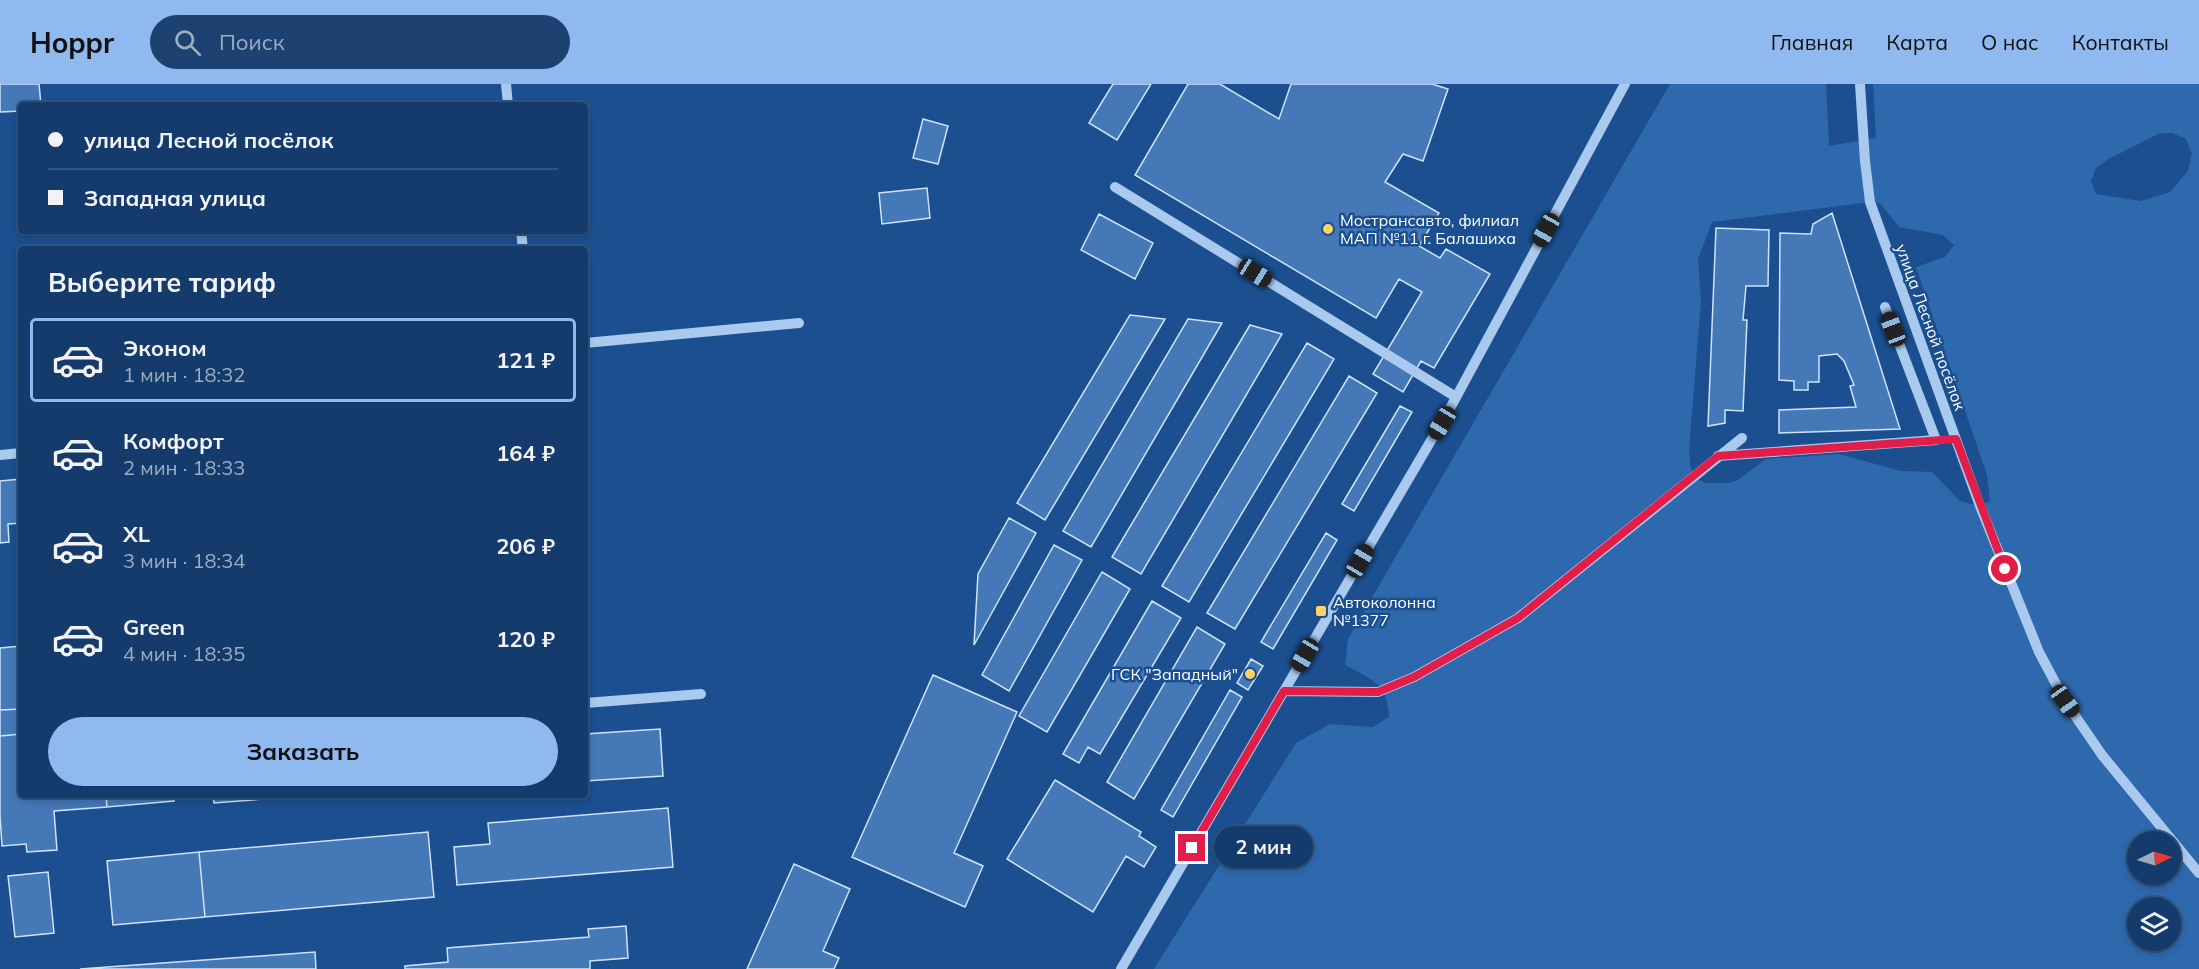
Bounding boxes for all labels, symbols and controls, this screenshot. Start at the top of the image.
search box [150,15,570,69]
text: Hoppr [30,25,114,60]
icon: search [171,26,204,59]
text: Поиск [219,28,285,56]
text: Главная [1771,29,1853,55]
text: Карта [1886,29,1948,55]
text: О нас [1981,29,2039,55]
text: Контакты [2072,29,2169,55]
text: улица Лесной посёлок [84,126,334,154]
text: Западная улица [84,184,266,212]
place label: Мострансавто, филиал МАП №11 г. Балашиха [1340,210,1519,248]
car [1529,210,1563,250]
marker: Мострансавто, филиал МАП №11 г. Балашиха [1321,222,1335,236]
street label: улица Лесной посёлок [1892,241,1971,413]
car [1235,256,1275,290]
text: Выберите тариф [48,265,276,299]
car [1878,309,1908,349]
icon: car [51,333,105,387]
text: Эконом [123,334,207,362]
text: 121 ₽ [496,346,555,374]
text: 1 мин · 18:32 [123,362,245,387]
car [1425,403,1459,443]
icon: car [51,426,105,480]
text: Комфорт [123,427,224,455]
text: 164 ₽ [496,439,555,467]
text: 2 мин · 18:33 [123,455,245,480]
icon: car [51,519,105,573]
text: XL [123,520,150,548]
text: 206 ₽ [496,532,555,560]
car [1343,541,1377,581]
text: 3 мин · 18:34 [123,548,245,573]
route start [1991,555,2018,582]
place label: Автоколонна №1377 [1333,592,1436,630]
marker: Автоколонна №1377 [1314,604,1328,618]
icon: car [51,612,105,666]
text: Green [123,613,185,641]
text: 120 ₽ [496,625,555,653]
car [1288,635,1322,675]
text: 4 мин · 18:35 [123,641,245,666]
place label: ГСК "Западный" [1111,664,1238,684]
marker: ГСК "Западный" [1243,667,1257,681]
car [2047,681,2083,721]
button: Заказать [48,717,558,786]
callout: 2 мин [1213,827,1312,869]
north arrow [2127,831,2181,885]
map controls [2127,831,2181,951]
route end [1178,834,1205,861]
text: 2 мин [1235,834,1292,859]
button: layers [2127,897,2181,951]

